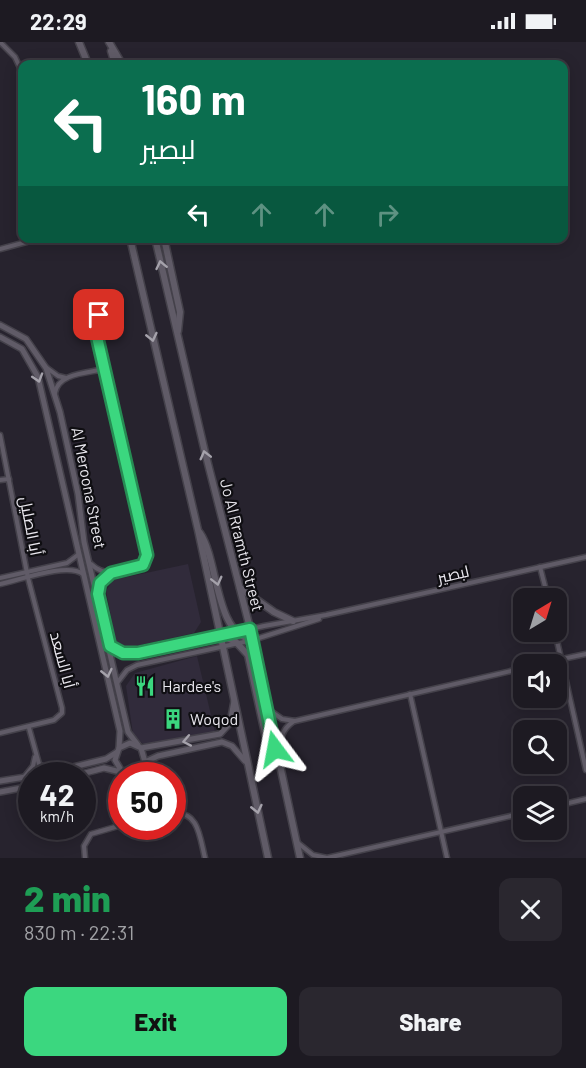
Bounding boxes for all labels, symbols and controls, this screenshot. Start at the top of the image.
text: 22:29 [30,8,87,34]
text: 160 m [141,73,246,123]
icon: left [42,84,120,162]
text: لبصير [141,132,195,164]
icon: left [182,198,215,231]
icon: ahead [245,198,278,231]
icon: ahead [308,198,341,231]
icon: right [371,198,404,231]
one-way arrow [155,260,168,270]
pin [73,289,124,340]
icon: arrive [82,298,115,331]
one-way arrow [145,331,158,341]
one-way arrow [30,372,43,383]
street label: Al Meroona Street [68,426,111,550]
one-way arrow [200,450,213,460]
street label: Jo Al Rramth Street [217,477,268,613]
street label: أبا الصليل [15,495,47,557]
street label: لبصير [434,561,471,588]
one-way arrow [210,576,223,586]
north arrow [513,588,567,642]
map controls [513,588,567,840]
street label: أبا السعد [46,630,80,690]
button: sound [513,654,567,708]
one-way arrow [99,667,112,677]
restaurant icon: Hardee's [133,674,157,698]
place label: Hardee's [162,676,221,695]
building icon: Woqod [161,707,185,731]
place label: Woqod [190,709,238,728]
position arrow [243,717,307,781]
button: search [513,720,567,774]
one-way arrow [182,734,192,747]
speed limit sign: 50 [108,762,186,840]
text: 42 [40,776,74,812]
button: layers [513,786,567,840]
one-way arrow [249,804,262,814]
text: km/h [40,807,74,825]
text: 2 min [24,876,111,919]
button: close [499,878,562,941]
text: 830 m · 22:31 [24,920,134,944]
button: Exit [24,987,287,1056]
button: Share [299,987,562,1056]

